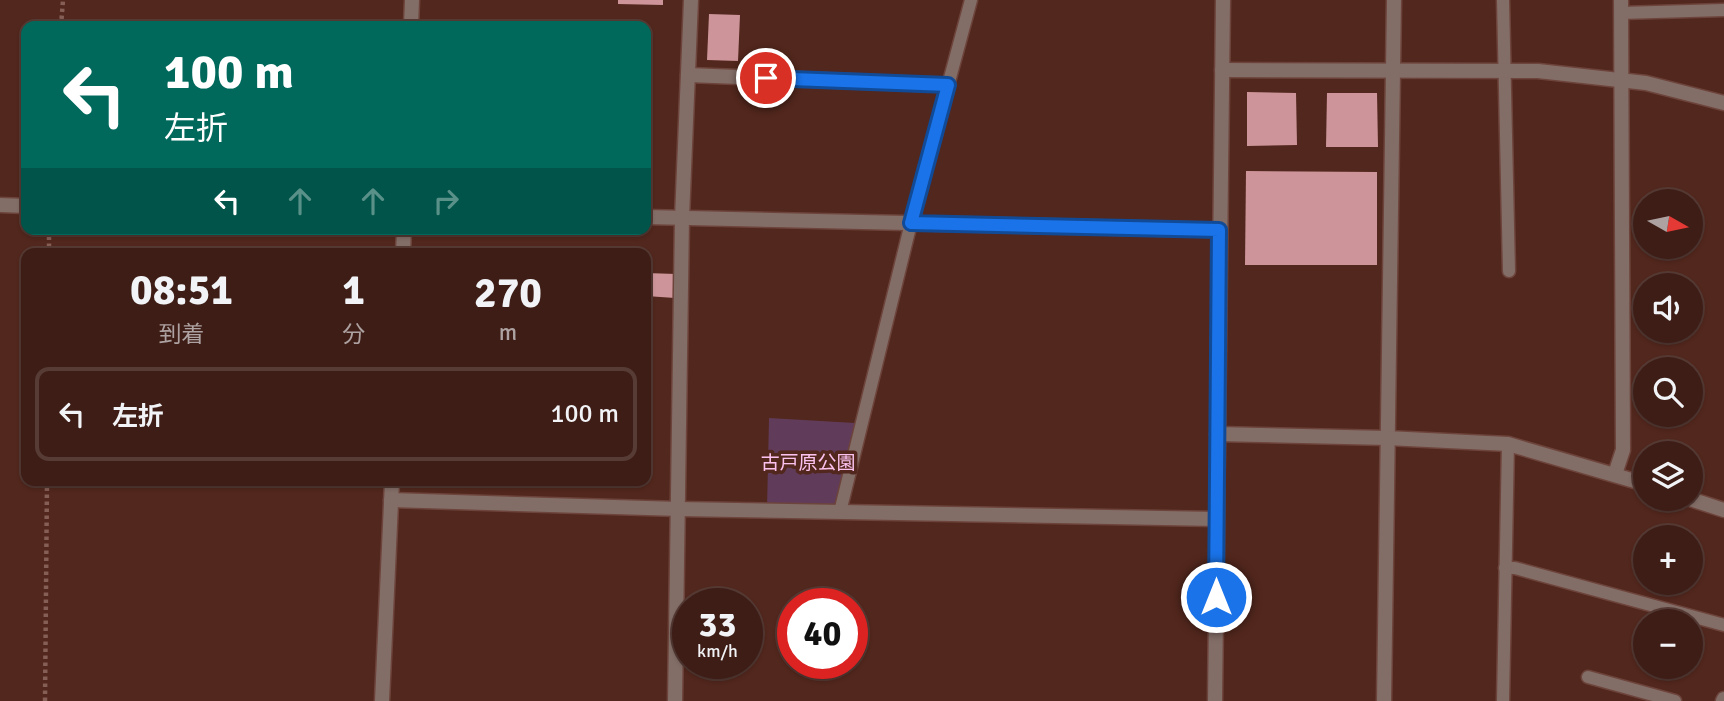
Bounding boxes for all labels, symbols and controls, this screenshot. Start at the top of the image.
text: 100 m [164,42,294,102]
pin [736,48,796,108]
icon: left [49,49,140,140]
icon: arrive [747,59,785,97]
text: 左折 [164,109,228,148]
icon: left [208,182,246,220]
icon: ahead [281,182,319,220]
icon: ahead [354,182,392,220]
icon: right [427,182,465,220]
north arrow [1633,189,1703,259]
map controls [1633,189,1703,679]
text: 08:51 [130,265,233,316]
text: 1 [342,265,365,316]
text: 270 [474,268,542,319]
button: sound [1633,273,1703,343]
text: m [499,318,517,347]
text: 到着 [159,320,205,349]
text: 分 [342,320,365,349]
button: search [1633,357,1703,427]
icon: left [53,395,91,433]
text: 100 m [550,398,619,430]
text: 左折 [112,401,164,433]
button: layers [1633,441,1703,511]
park label: 古戸原公園 [760,451,856,475]
button: + [1633,525,1703,595]
position arrow [1179,560,1253,634]
speed limit sign: 40 [777,588,868,679]
text: 33 [699,603,736,646]
button: − [1633,609,1703,679]
text: km/h [697,640,738,662]

